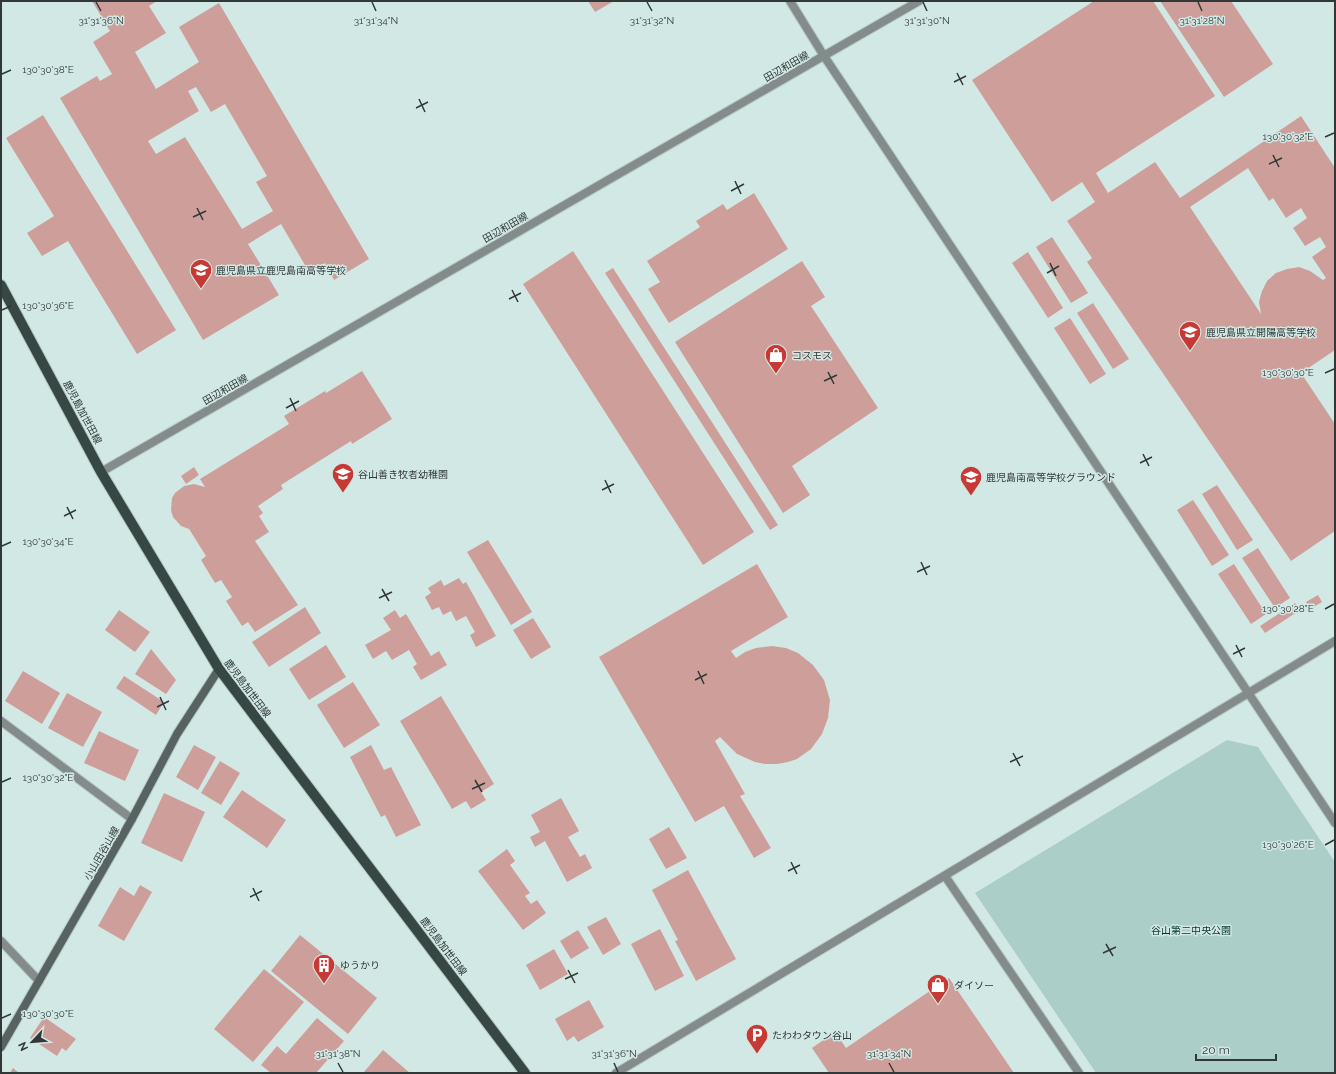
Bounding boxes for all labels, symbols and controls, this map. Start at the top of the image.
text: 31°31'36"N [78,15,124,26]
text: 31°31'34"N [354,15,398,26]
text: 31°31'32"N [630,15,674,26]
text: 31°31'30"N [904,15,950,26]
text: 31°31'28"N [1179,15,1225,26]
street label: 田辺和田線 [762,49,811,84]
text: 130°30'38"E [22,64,74,75]
text: 130°30'32"E [1263,131,1313,142]
street label: 田辺和田線 [481,210,530,245]
school or university icon: 鹿児島県立鹿児島南高等学校 [188,257,214,290]
place label: 鹿児島県立鹿児島南高等学校 [216,265,346,276]
text: 130°30'36"E [22,300,74,311]
school or university icon: 鹿児島県立開陽高等学校 [1177,319,1203,352]
place label: 鹿児島県立開陽高等学校 [1206,327,1316,338]
shop icon: コスモス [763,342,789,375]
place label: コスモス [792,350,832,361]
text: 130°30'30"E [1262,367,1314,378]
street label: 田辺和田線 [201,372,250,407]
street label: 鹿児島加世田線 [61,379,104,446]
school or university icon: 谷山善き牧者幼稚園 [330,461,356,494]
school or university icon: 鹿児島南高等学校グラウンド [958,464,984,497]
place label: 谷山善き牧者幼稚園 [358,469,448,480]
place label: 鹿児島南高等学校グラウンド [986,472,1116,483]
text: 130°30'34"E [22,536,74,547]
text: 130°30'28"E [1262,603,1314,614]
street label: 鹿児島加世田線 [222,657,273,720]
text: 130°30'32"E [23,772,73,783]
street label: 小山田谷山線 [82,825,121,882]
text: 130°30'26"E [1262,839,1314,850]
street label: 鹿児島加世田線 [418,915,469,978]
park label: 谷山第二中央公園 [1151,925,1231,936]
building icon: ゆうかり [311,952,337,985]
place label: ゆうかり [340,960,380,971]
shop icon: ダイソー [925,972,951,1005]
place label: ダイソー [954,980,994,991]
text: 130°30'30"E [22,1008,74,1019]
north arrow [12,1022,52,1062]
parking icon: たわわタウン谷山 [744,1022,770,1055]
place label: たわわタウン谷山 [772,1030,852,1041]
scale bar [1196,1036,1276,1062]
text: N [16,1040,31,1053]
text: 20 m [1202,1043,1230,1057]
text: 31°31'38"N [315,1048,361,1059]
text: 31°31'36"N [591,1048,637,1059]
text: 31°31'34"N [867,1048,911,1059]

